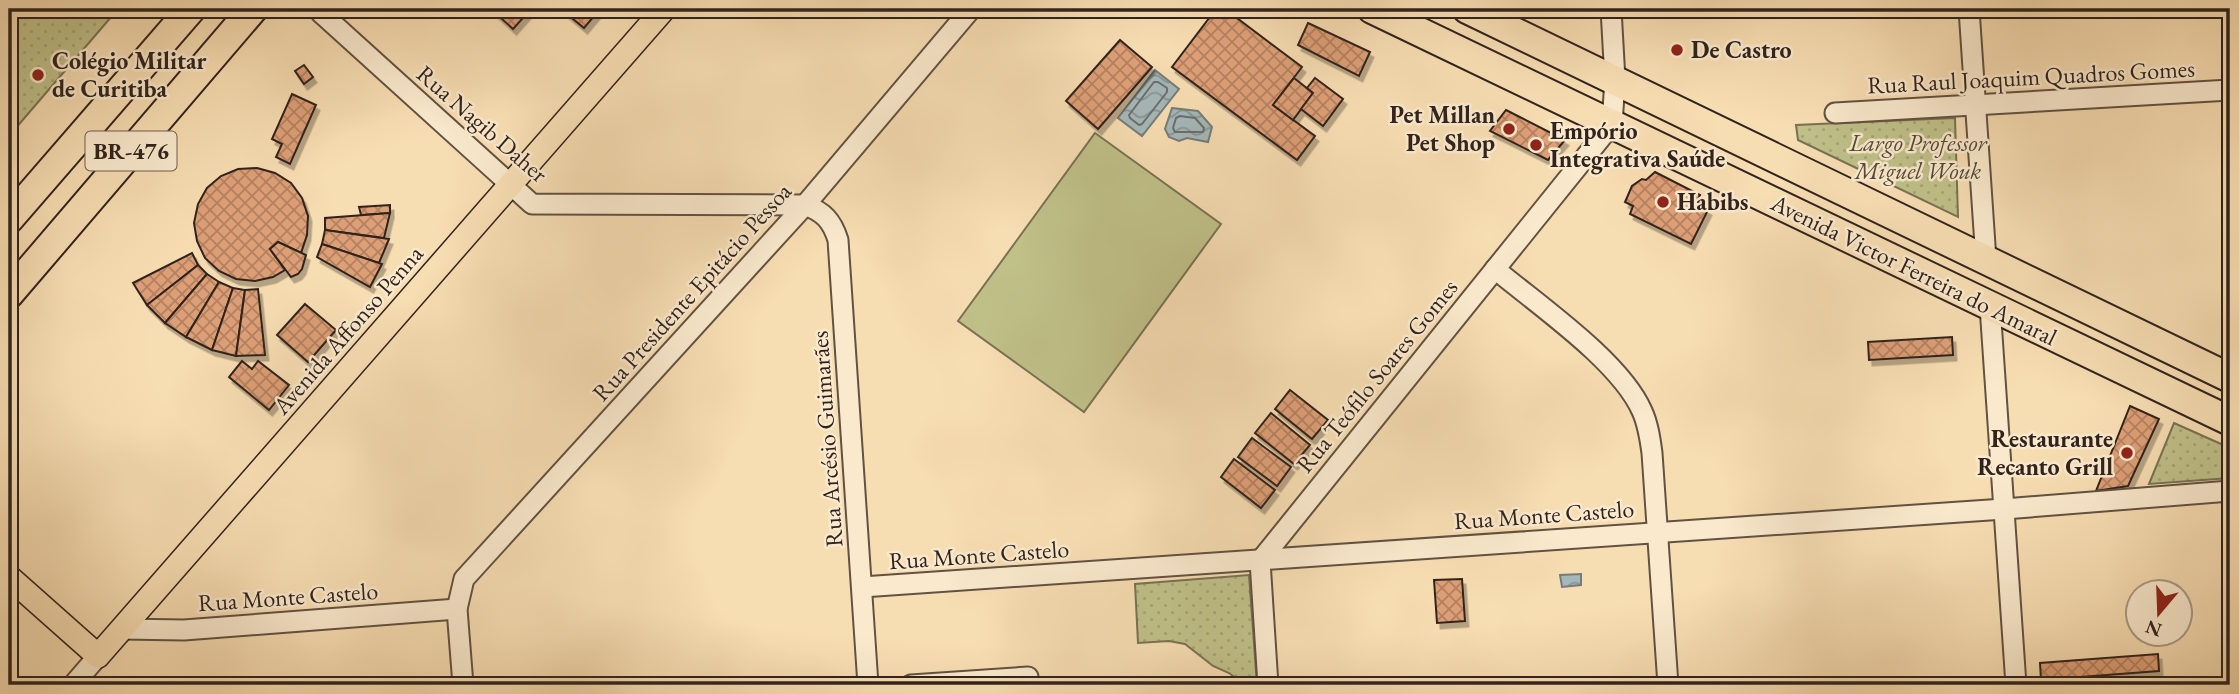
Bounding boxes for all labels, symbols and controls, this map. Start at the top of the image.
place label: De Castro [1691,34,1792,65]
marker: De Castro [1669,42,1685,58]
place label: Colégio Militar de Curitiba [52,45,207,104]
street label: Rua Raul Joaquim Quadros Gomes [1866,52,2196,101]
street label: Rua Nagib Daher [410,58,554,189]
marker: Colégio Militar de Curitiba [30,67,46,83]
place label: Pet Millan Pet Shop [1390,99,1495,158]
place label: Empório Integrativa Saúde [1550,115,1725,175]
marker: Pet Millan Pet Shop [1501,121,1517,137]
park label: Largo Professor Miguel Wouk [1848,127,1989,186]
road number: BR-476 [86,132,176,170]
marker: Empório Integrativa Saúde [1528,137,1544,153]
street label: Rua Presidente Epitácio Pessoa [585,176,798,407]
place label: Habibs [1677,186,1748,217]
street label: Avenida Victor Ferreira do Amaral [1765,186,2063,353]
marker: Habibs [1655,194,1671,210]
street label: Avenida Affonso Penna [265,238,430,422]
street label: Rua Teófilo Soares Gomes [1289,272,1464,479]
street label: Rua Arcésio Guimarães [803,330,850,548]
place label: Restaurante Recanto Grill [1977,423,2113,482]
marker: Restaurante Recanto Grill [2119,445,2135,461]
street label: Rua Monte Castelo [1453,493,1635,536]
street label: Rua Monte Castelo [888,533,1070,576]
street label: Rua Monte Castelo [197,575,379,618]
north arrow [2124,578,2194,648]
text: N [2142,614,2165,643]

